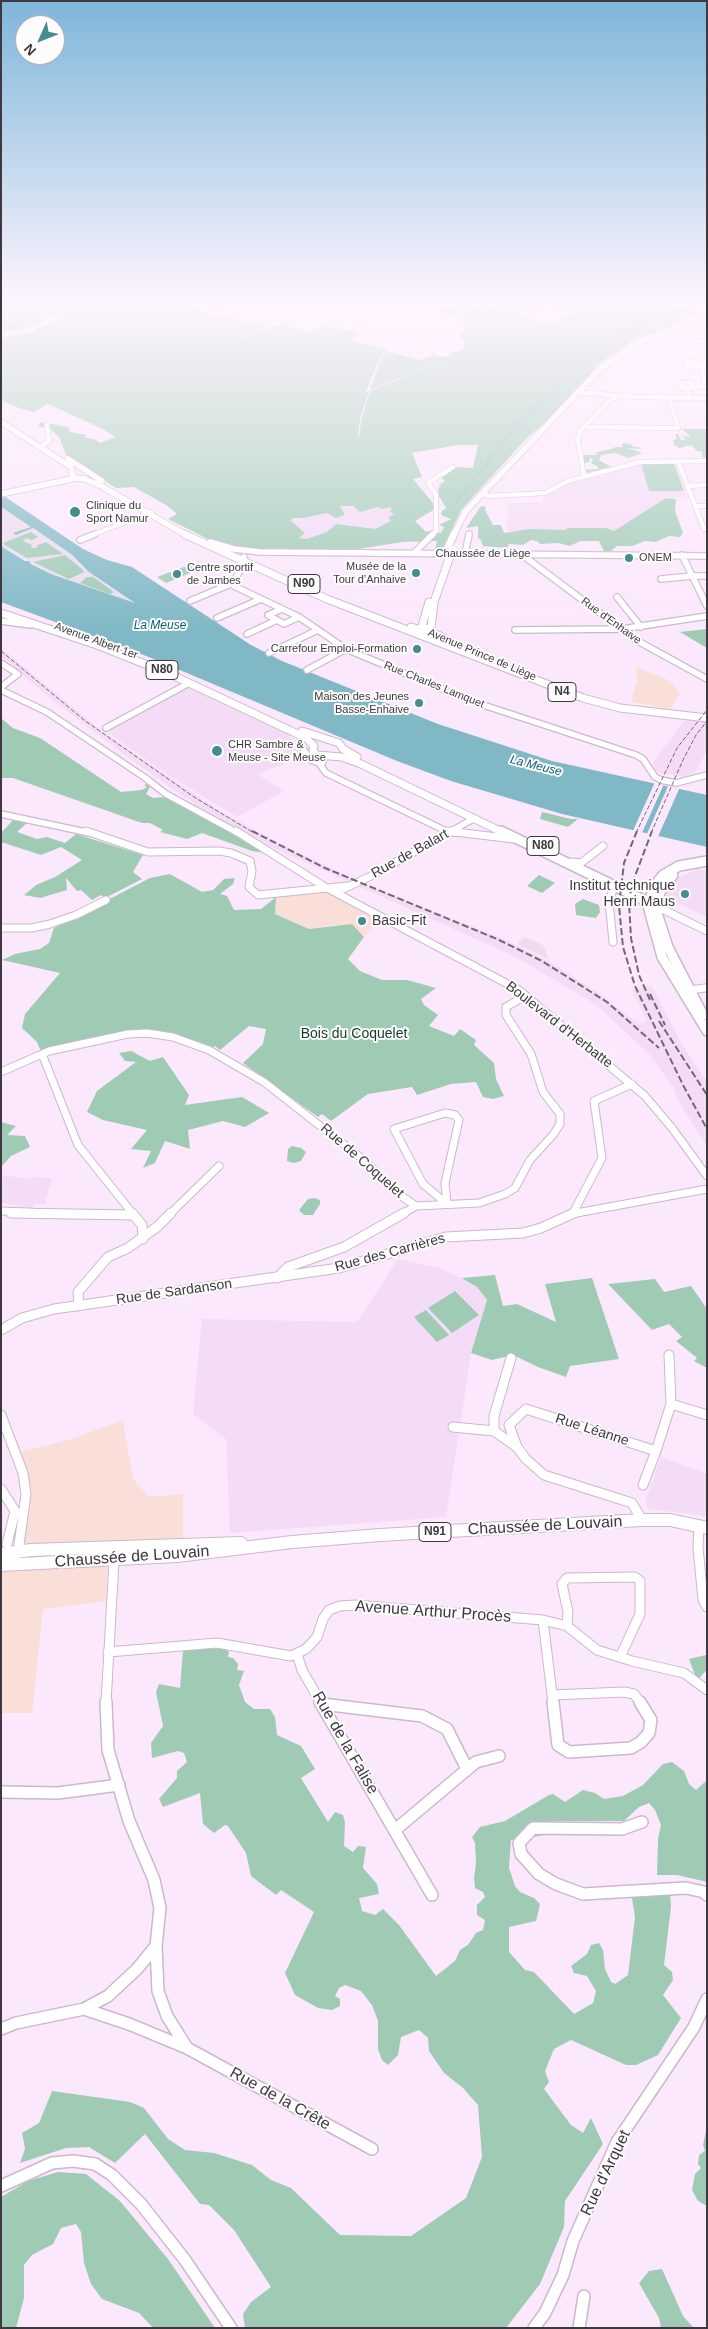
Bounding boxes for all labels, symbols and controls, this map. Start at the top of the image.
north arrow [15,15,65,65]
text: N [21,41,39,59]
place label: Clinique du Sport Namur [86,499,148,525]
marker: Clinique du Sport Namur [68,505,82,519]
street label: Chaussée de Liège [436,547,530,561]
place label: ONEM [639,551,672,565]
marker: ONEM [623,552,635,564]
place label: Musée de la Tour d’Anhaive [333,560,406,586]
place label: Centre sportif de Jambes [187,561,253,587]
marker: Musée de la Tour d’Anhaive [410,567,422,579]
marker: Centre sportif de Jambes [171,568,183,580]
road number: N90 [288,574,320,594]
street label: Rue d'Enhaive [578,595,644,647]
water label: La Meuse [134,619,186,633]
street label: Avenue Albert 1er [52,620,140,662]
street label: Avenue Prince de Liège [426,626,538,684]
place label: Carrefour Emploi-Formation [271,642,407,656]
marker: Carrefour Emploi-Formation [411,643,423,655]
street label: Rue Charles Lamquet [382,659,486,711]
road number: N80 [146,660,178,680]
road number: N4 [548,682,576,702]
place label: Maison des Jeunes Basse-Enhaive [314,690,409,716]
marker: Maison des Jeunes Basse-Enhaive [413,697,425,709]
place label: CHR Sambre & Meuse - Site Meuse [228,738,326,764]
marker: CHR Sambre & Meuse - Site Meuse [210,744,224,758]
water label: La Meuse [509,753,563,779]
street label: Rue de Balart [368,826,452,882]
road number: N80 [527,836,559,856]
place label: Institut technique Henri Maus [569,878,675,910]
marker: Institut technique Henri Maus [679,888,691,900]
place label: Basic-Fit [372,913,426,929]
marker: Basic-Fit [356,915,368,927]
street label: Boulevard d'Herbatte [502,978,616,1072]
park label: Bois du Coquelet [301,1026,407,1042]
street label: Rue de Coquelet [317,1120,407,1202]
street label: Rue des Carrières [333,1230,447,1276]
street label: Rue de Sardanson [115,1276,233,1308]
street label: Rue Léanne [553,1410,631,1450]
street label: Chaussée de Louvain [467,1512,623,1540]
road number: N91 [419,1522,451,1541]
street label: Chaussée de Louvain [54,1542,210,1572]
street label: Avenue Arthur Procès [354,1597,512,1627]
street label: Rue de la Falise [308,1688,382,1798]
street label: Rue de la Crête [226,2063,334,2135]
street label: Rue d'Arquet [577,2127,635,2219]

